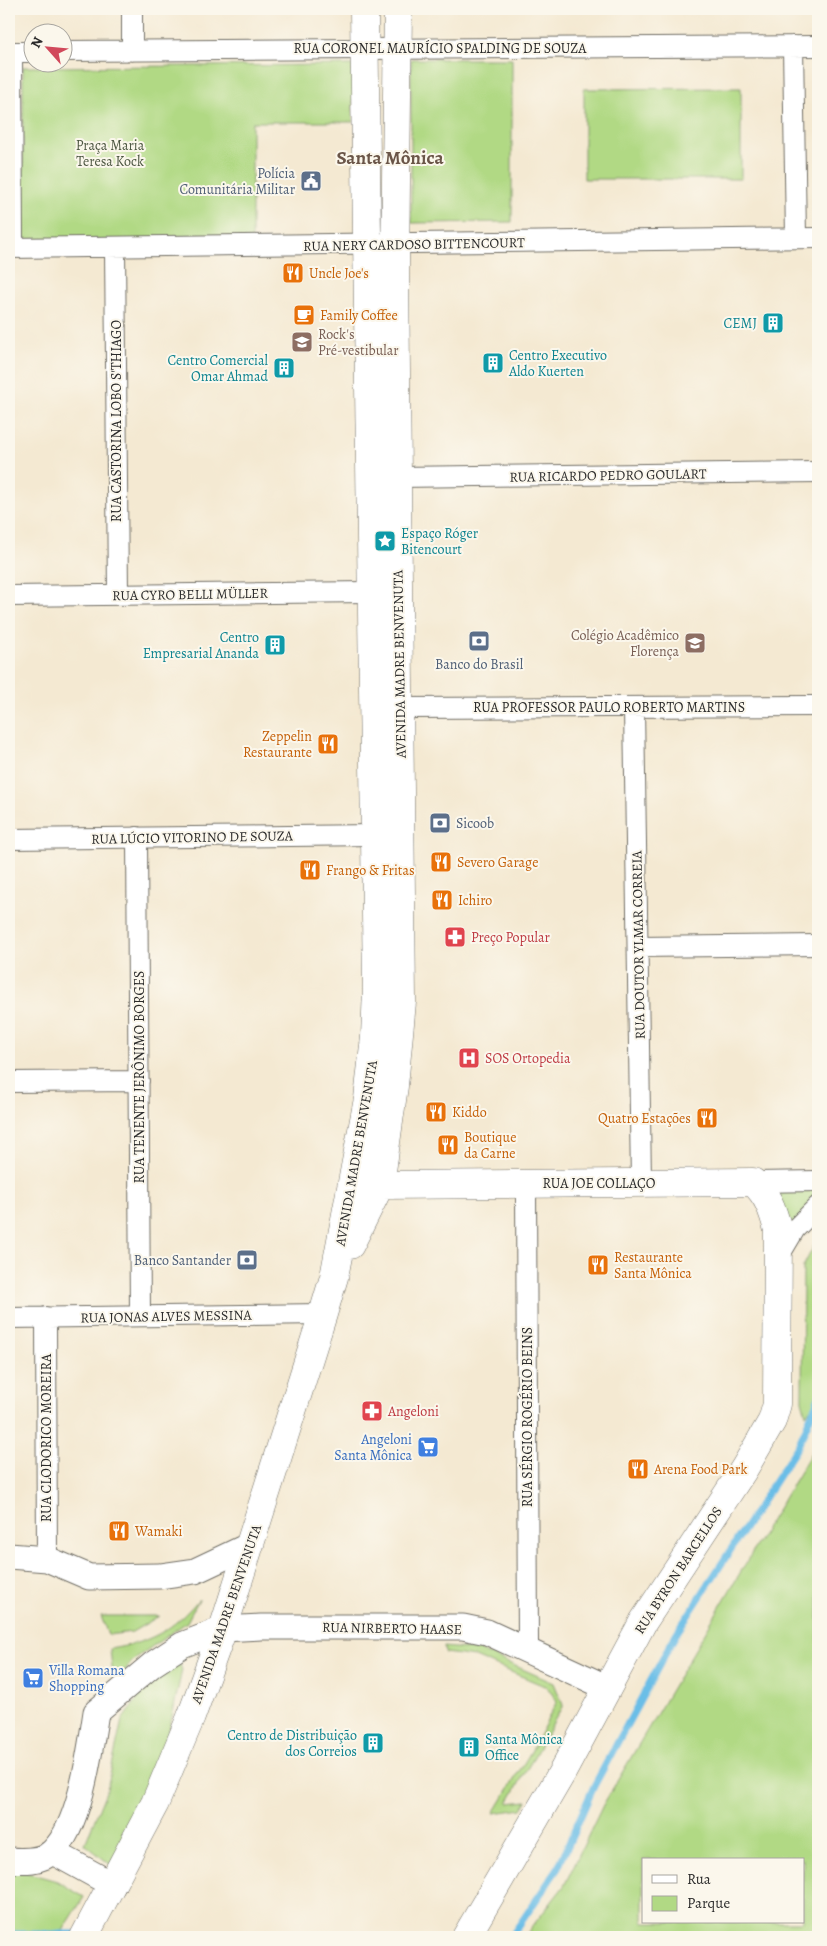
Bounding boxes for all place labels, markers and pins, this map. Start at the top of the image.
place label: Polícia Comunitária Militar [179,164,296,199]
public building icon: Polícia Comunitária Militar [299,169,323,193]
restaurant icon: Uncle Joe's [281,261,305,285]
place label: Uncle Joe's [309,264,369,283]
cafe icon: Family Coffee [292,303,316,327]
place label: Family Coffee [320,306,398,325]
building icon: CEMJ [761,311,785,335]
place label: CEMJ [724,314,757,333]
place label: Rock's Pré-vestibular [318,325,399,360]
school or university icon: Rock's Pré-vestibular [290,330,314,354]
place label: Centro Executivo Aldo Kuerten [508,346,607,381]
place label: Centro Comercial Omar Ahmad [168,351,269,386]
building icon: Centro Executivo Aldo Kuerten [481,351,505,375]
building icon: Centro Comercial Omar Ahmad [272,356,296,380]
place label: Espaço Róger Bitencourt [401,524,479,559]
place icon: Espaço Róger Bitencourt [373,529,397,553]
place label: Colégio Acadêmico Florença [571,626,679,661]
place label: Centro Empresarial Ananda [143,628,259,663]
bank icon: Banco do Brasil [467,629,491,653]
school or university icon: Colégio Acadêmico Florença [683,631,707,655]
building icon: Centro Empresarial Ananda [263,633,287,657]
place label: Banco do Brasil [435,655,524,674]
place label: Zeppelin Restaurante [243,727,312,762]
restaurant icon: Zeppelin Restaurante [316,732,340,756]
bank icon: Sicoob [428,811,452,835]
place label: Sicoob [456,814,494,833]
restaurant icon: Severo Garage [429,850,453,874]
place label: Severo Garage [457,853,538,872]
restaurant icon: Frango & Fritas [298,858,322,882]
place label: Frango & Fritas [326,861,415,880]
restaurant icon: Ichiro [430,888,454,912]
place label: Ichiro [458,891,492,910]
pharmacy icon: Preço Popular [443,925,467,949]
place label: Preço Popular [471,928,550,947]
hospital icon: SOS Ortopedia [457,1046,481,1070]
place label: SOS Ortopedia [485,1049,571,1068]
restaurant icon: Kiddo [424,1100,448,1124]
place label: Kiddo [452,1103,487,1122]
restaurant icon: Quatro Estações [695,1106,719,1130]
place label: Quatro Estações [598,1109,691,1128]
place label: Boutique da Carne [464,1128,516,1163]
restaurant icon: Boutique da Carne [436,1133,460,1157]
bank icon: Banco Santander [235,1248,259,1272]
place label: Restaurante Santa Mônica [614,1248,692,1283]
place label: Banco Santander [134,1251,232,1270]
restaurant icon: Restaurante Santa Mônica [586,1253,610,1277]
pharmacy icon: Angeloni [360,1399,384,1423]
place label: Angeloni [387,1402,439,1421]
place label: Angeloni Santa Mônica [334,1430,412,1465]
supermarket icon: Angeloni Santa Mônica [416,1435,440,1459]
restaurant icon: Arena Food Park [626,1457,650,1481]
place label: Arena Food Park [653,1460,747,1479]
restaurant icon: Wamaki [107,1519,131,1543]
place label: Wamaki [134,1522,183,1541]
place label: Villa Romana Shopping [48,1661,125,1696]
supermarket icon: Villa Romana Shopping [21,1666,45,1690]
place label: Centro de Distribuição dos Correios [227,1726,357,1761]
place label: Santa Mônica Office [485,1730,563,1765]
building icon: Centro de Distribuição dos Correios [361,1731,385,1755]
building icon: Santa Mônica Office [457,1735,481,1759]

